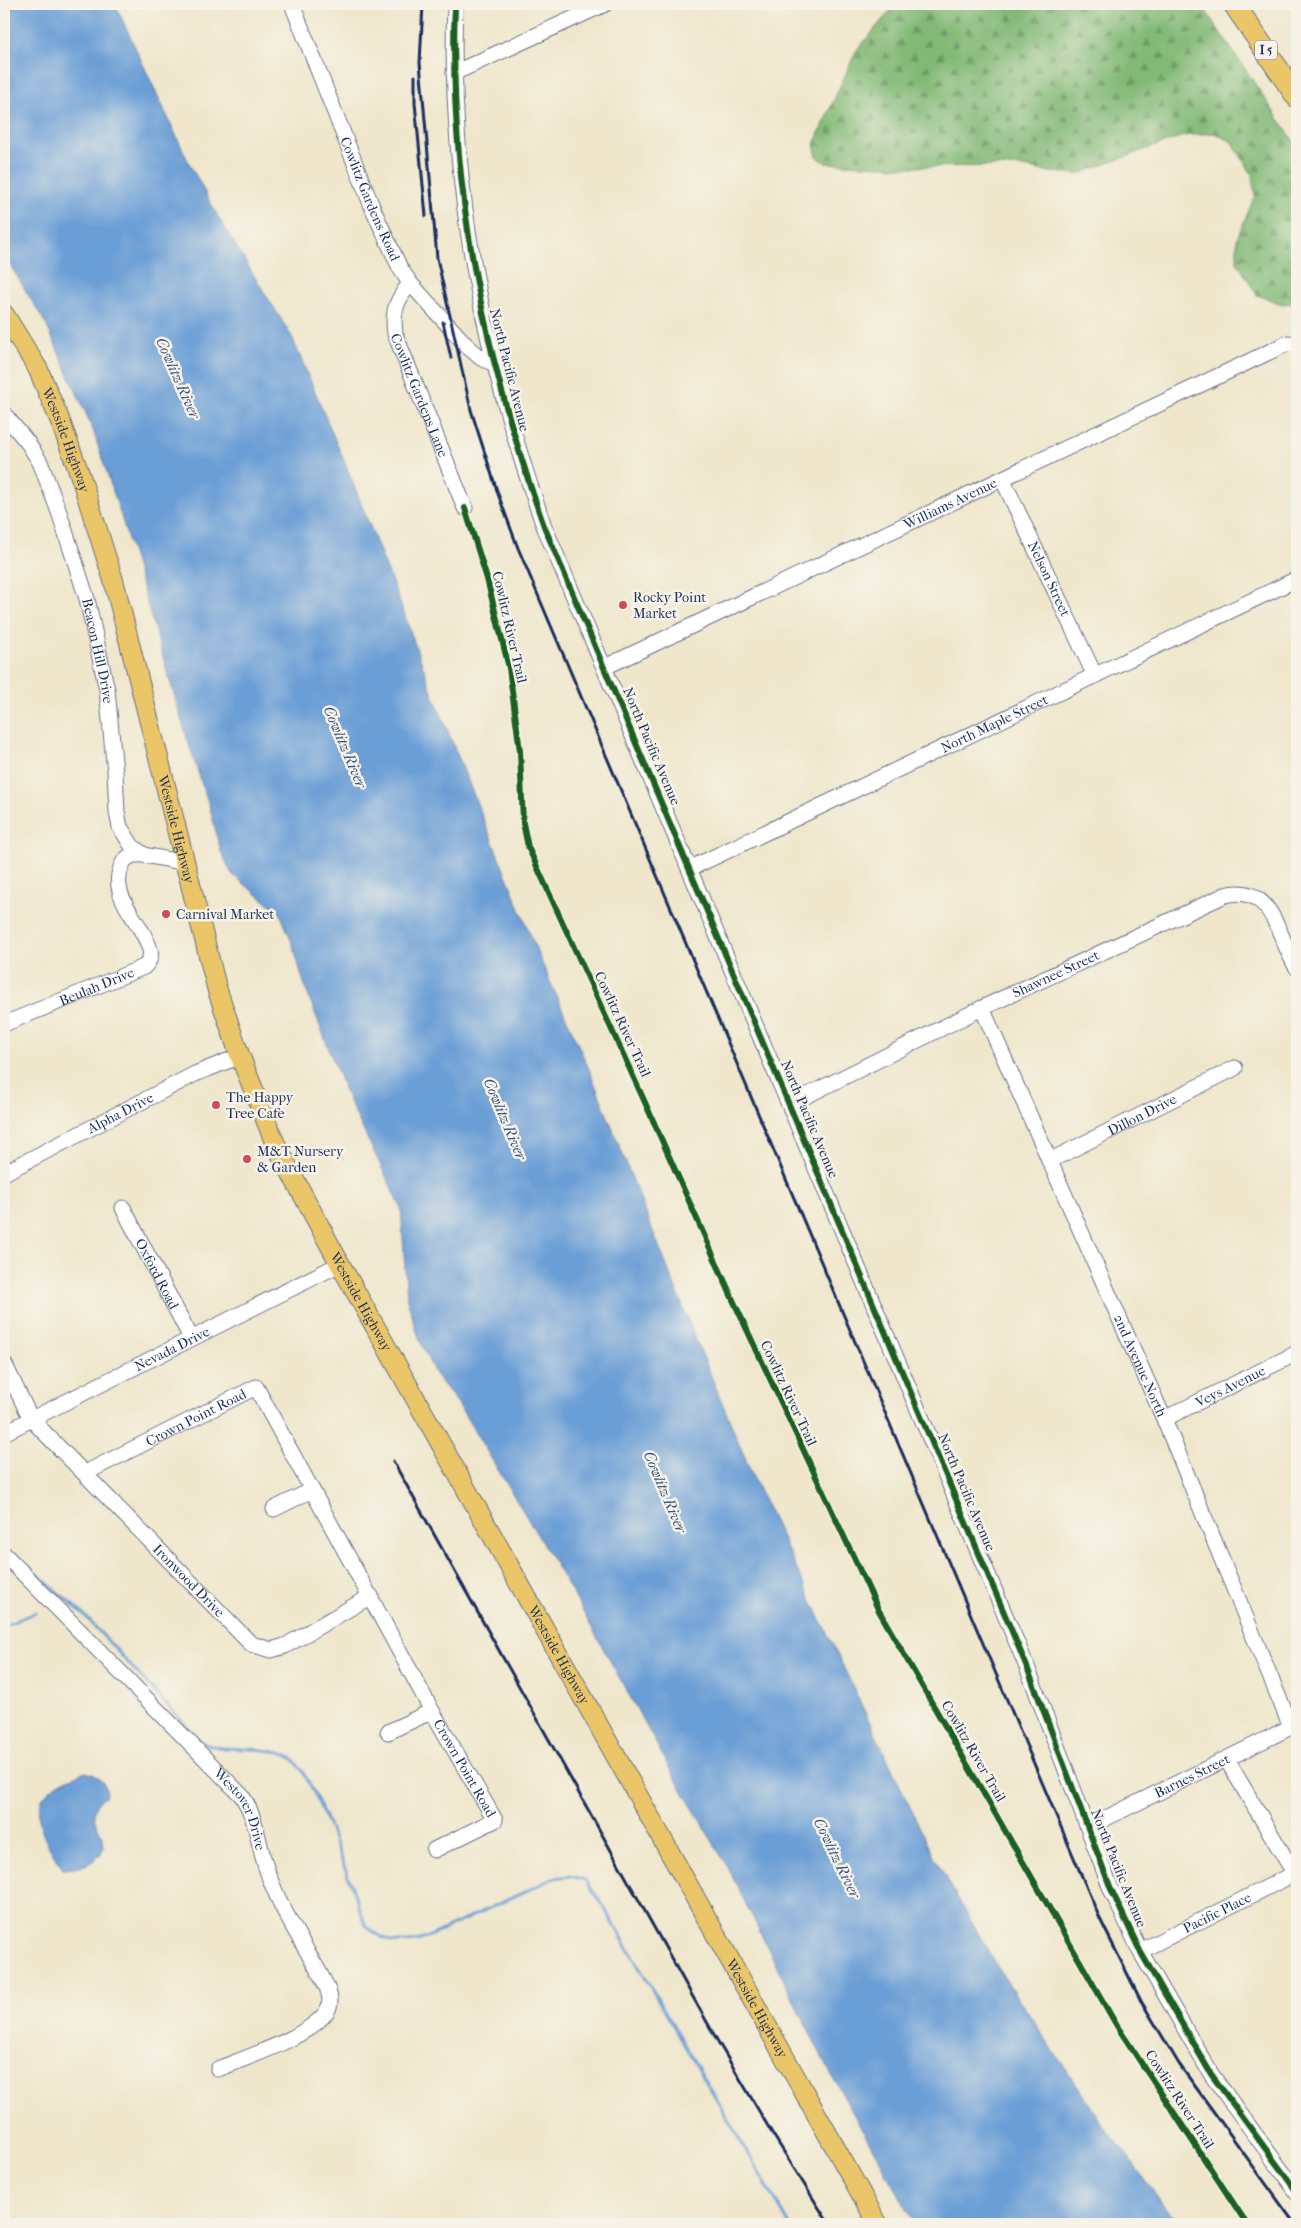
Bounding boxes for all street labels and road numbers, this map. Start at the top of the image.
road number: I 5 [1255,40,1277,60]
street label: Cowlitz Gardens Road [336,135,404,264]
street label: North Pacific Avenue [486,307,533,434]
street label: Cowlitz Gardens Lane [387,331,452,460]
street label: Westside Highway [38,384,93,495]
street label: Williams Avenue [900,474,1000,534]
street label: Nelson Street [1024,538,1074,619]
street label: Cowlitz River Trail [488,570,531,685]
street label: Beacon Hill Drive [78,597,116,704]
street label: North Pacific Avenue [619,685,684,808]
street label: North Maple Street [938,691,1051,757]
street label: Westside Highway [154,773,198,886]
street label: Shawnee Street [1010,947,1102,1002]
street label: Beulah Drive [57,964,137,1010]
street label: Cowlitz River Trail [591,969,654,1080]
street label: North Pacific Avenue [777,1058,842,1181]
street label: Alpha Drive [84,1089,156,1138]
street label: Dillon Drive [1105,1091,1180,1139]
street label: Oxford Road [131,1236,183,1312]
street label: Westside Highway [326,1249,395,1355]
street label: 2nd Avenue North [1110,1312,1170,1420]
street label: Nevada Drive [132,1323,213,1375]
street label: Cowlitz River Trail [757,1338,820,1449]
street label: Veys Avenue [1192,1362,1268,1411]
street label: Crown Point Road [143,1385,249,1450]
street label: North Pacific Avenue [934,1431,999,1554]
street label: Ironwood Drive [149,1541,228,1621]
street label: Westside Highway [524,1602,593,1708]
street label: Cowlitz River Trail [938,1698,1010,1805]
street label: Crown Point Road [430,1716,500,1821]
street label: Barnes Street [1152,1750,1233,1802]
street label: Westover Drive [209,1764,269,1852]
street label: North Pacific Avenue [1087,1806,1150,1930]
street label: Pacific Place [1180,1889,1254,1937]
street label: Westside Highway [722,1955,791,2062]
street label: Cowlitz River Trail [1141,2047,1218,2152]

